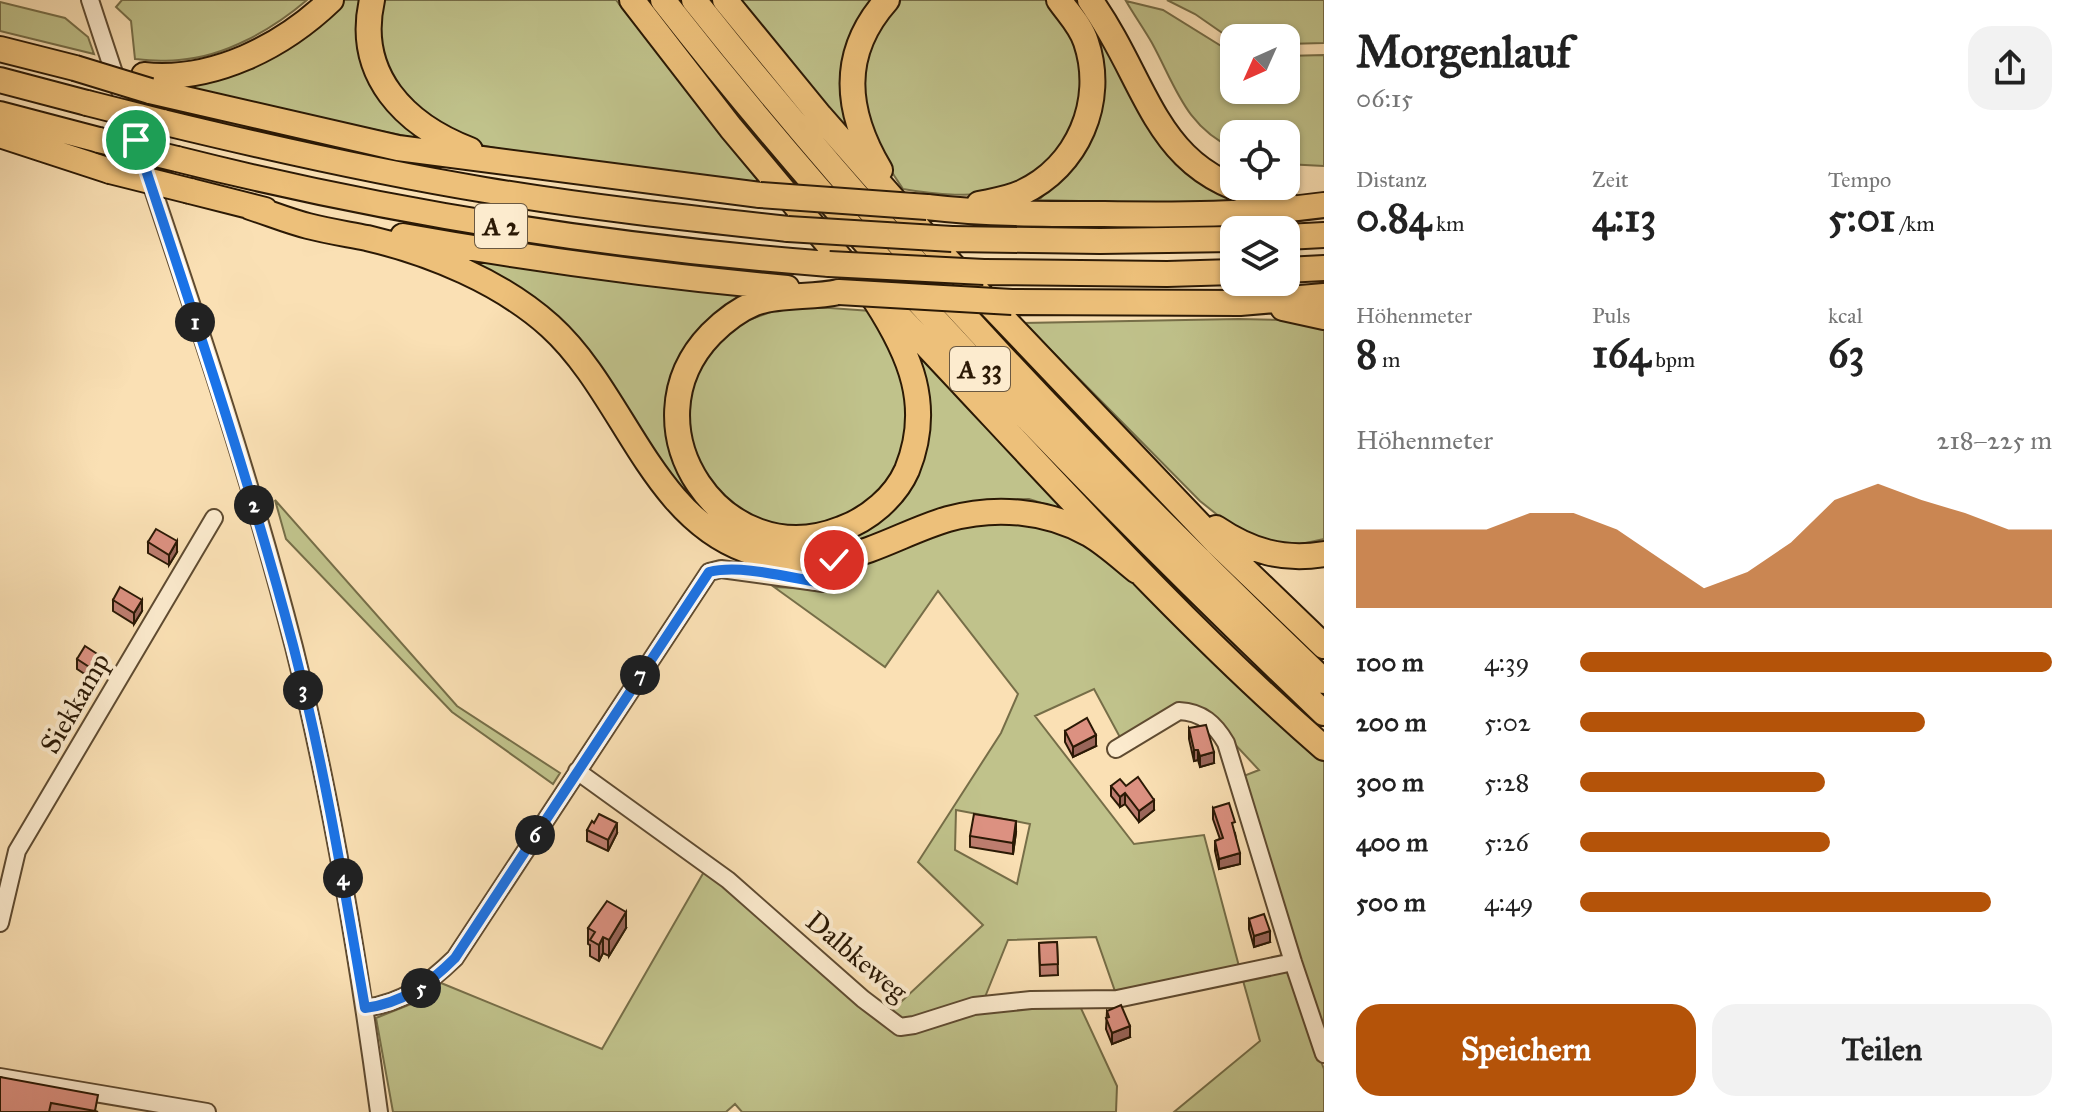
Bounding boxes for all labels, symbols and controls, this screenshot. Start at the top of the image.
north arrow [1220,24,1300,104]
map controls [1220,24,1300,296]
text: Morgenlauf [1356,25,1571,79]
button: share [1968,26,2052,110]
text: 06:15 [1356,82,1413,114]
pin [102,106,170,174]
icon: arrive [114,118,158,162]
button: locate [1220,120,1300,200]
text: Distanz [1356,166,1427,193]
text: Zeit [1592,166,1629,193]
text: Tempo [1828,166,1891,193]
text: 0.84 [1356,193,1431,242]
text: 4:13 [1592,193,1656,242]
text: 5:01 [1828,193,1895,242]
road number: A 2 [475,204,527,248]
text: km [1431,210,1465,237]
text: /km [1895,210,1935,237]
button: layers [1220,216,1300,296]
pin: 1 [175,302,215,342]
text: Höhenmeter [1356,302,1472,329]
text: Puls [1592,302,1630,329]
text: kcal [1828,302,1863,329]
text: 1 [191,308,199,335]
text: 8 [1356,329,1377,378]
text: 164 [1592,329,1650,378]
text: 63 [1828,329,1865,378]
text: m [1377,346,1401,373]
text: bpm [1650,346,1695,373]
road number: A 33 [950,347,1010,391]
text: Höhenmeter [1356,424,1493,456]
text: 218–225 m [1937,424,2052,456]
pin: 2 [234,485,274,525]
text: 2 [249,491,259,518]
pin [800,526,868,594]
icon: check [812,538,856,582]
street label: Siekkamp [32,646,118,760]
text: 100 m [1356,646,1424,678]
text: 4:39 [1484,646,1529,678]
pin: 7 [620,655,660,695]
text: 7 [634,661,646,688]
pin: 3 [283,670,323,710]
text: 3 [299,676,307,703]
text: 200 m [1356,706,1427,738]
text: 5:02 [1484,706,1531,738]
text: 300 m [1356,766,1424,798]
text: 5:28 [1484,766,1529,798]
pin: 6 [515,815,555,855]
text: 6 [529,821,541,848]
text: 400 m [1356,826,1428,858]
text: 5:26 [1484,826,1529,858]
pin: 4 [323,858,363,898]
text: 4 [337,864,349,891]
text: 500 m [1356,886,1426,918]
text: 4:49 [1484,886,1534,918]
street label: Dalbkeweg [799,903,916,1009]
pin: 5 [401,968,441,1008]
text: 5 [416,974,426,1001]
button: Speichern [1356,1004,1696,1096]
button: Teilen [1712,1004,2052,1096]

